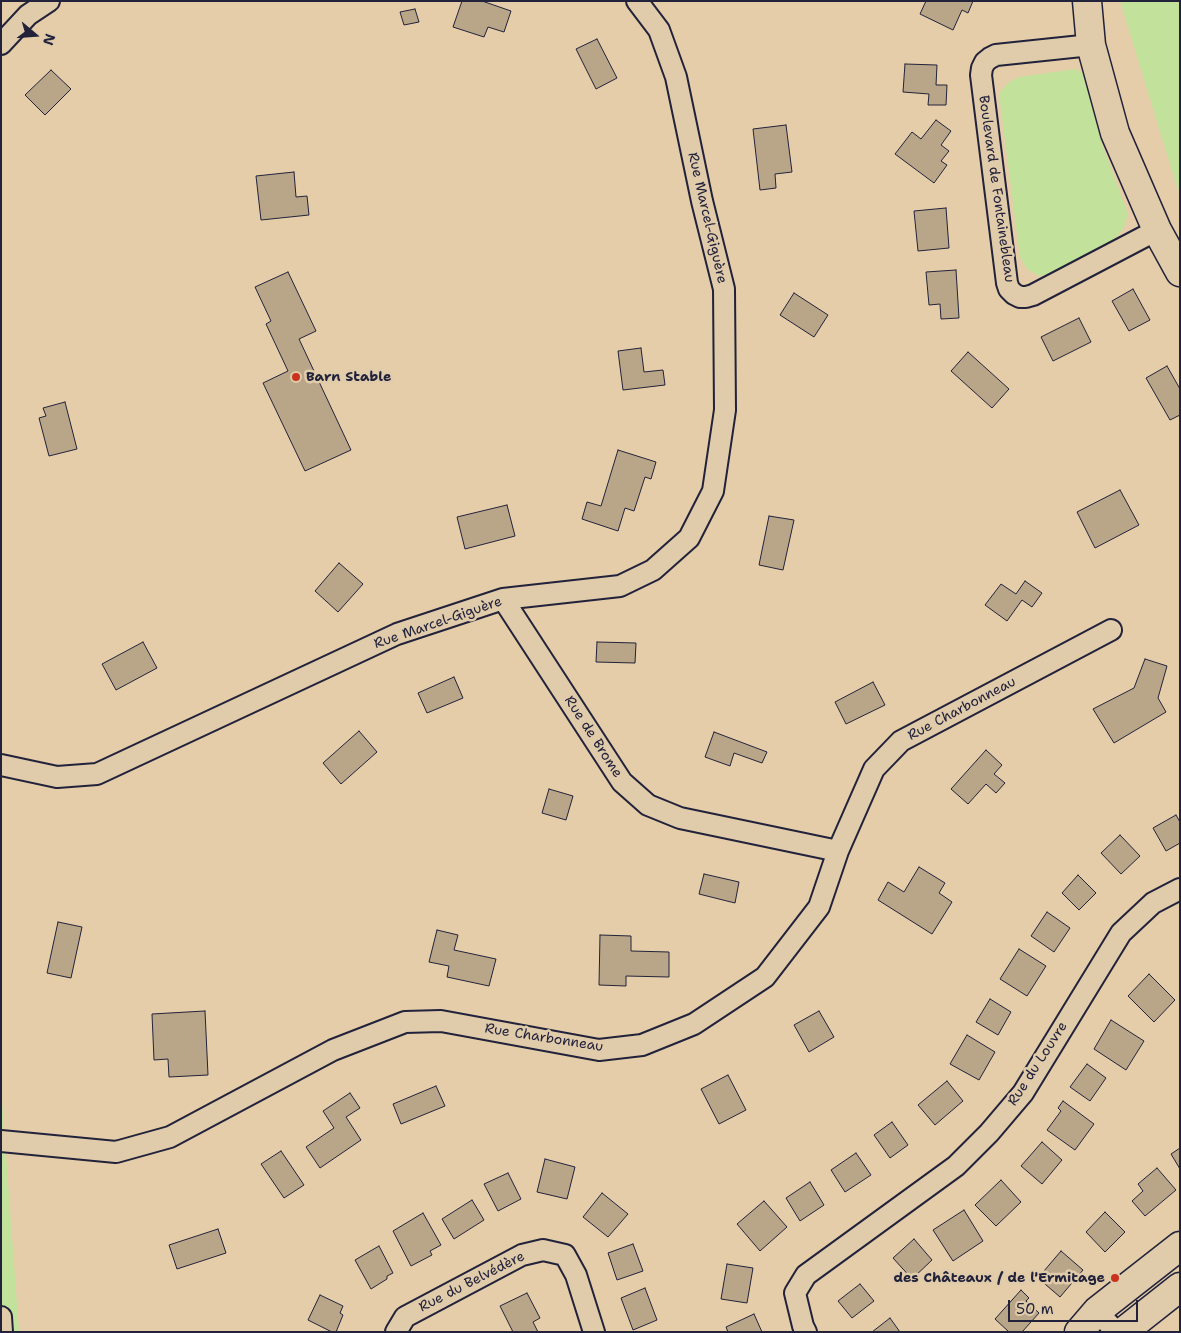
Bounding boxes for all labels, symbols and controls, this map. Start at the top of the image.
north arrow [10,10,60,60]
text: N [39,32,60,48]
street label: Boulevard de Fontainebleau [975,94,1017,284]
street label: Rue Marcel-Giguère [684,151,730,285]
place label: Barn Stable [306,369,391,385]
marker: Barn Stable [290,371,302,383]
street label: Rue Marcel-Giguère [372,593,504,653]
street label: Rue Charbonneau [905,673,1019,745]
street label: Rue de Brome [560,693,626,781]
street label: Rue du Louvre [1005,1019,1071,1109]
street label: Rue Charbonneau [484,1020,604,1056]
street label: Rue du Belvédère [416,1248,528,1316]
place label: des Châteaux / de l'Ermitage [893,1270,1105,1286]
marker: des Châteaux / de l'Ermitage [1109,1272,1121,1284]
scale bar [1011,1290,1141,1322]
text: 50 m [1016,1299,1054,1319]

